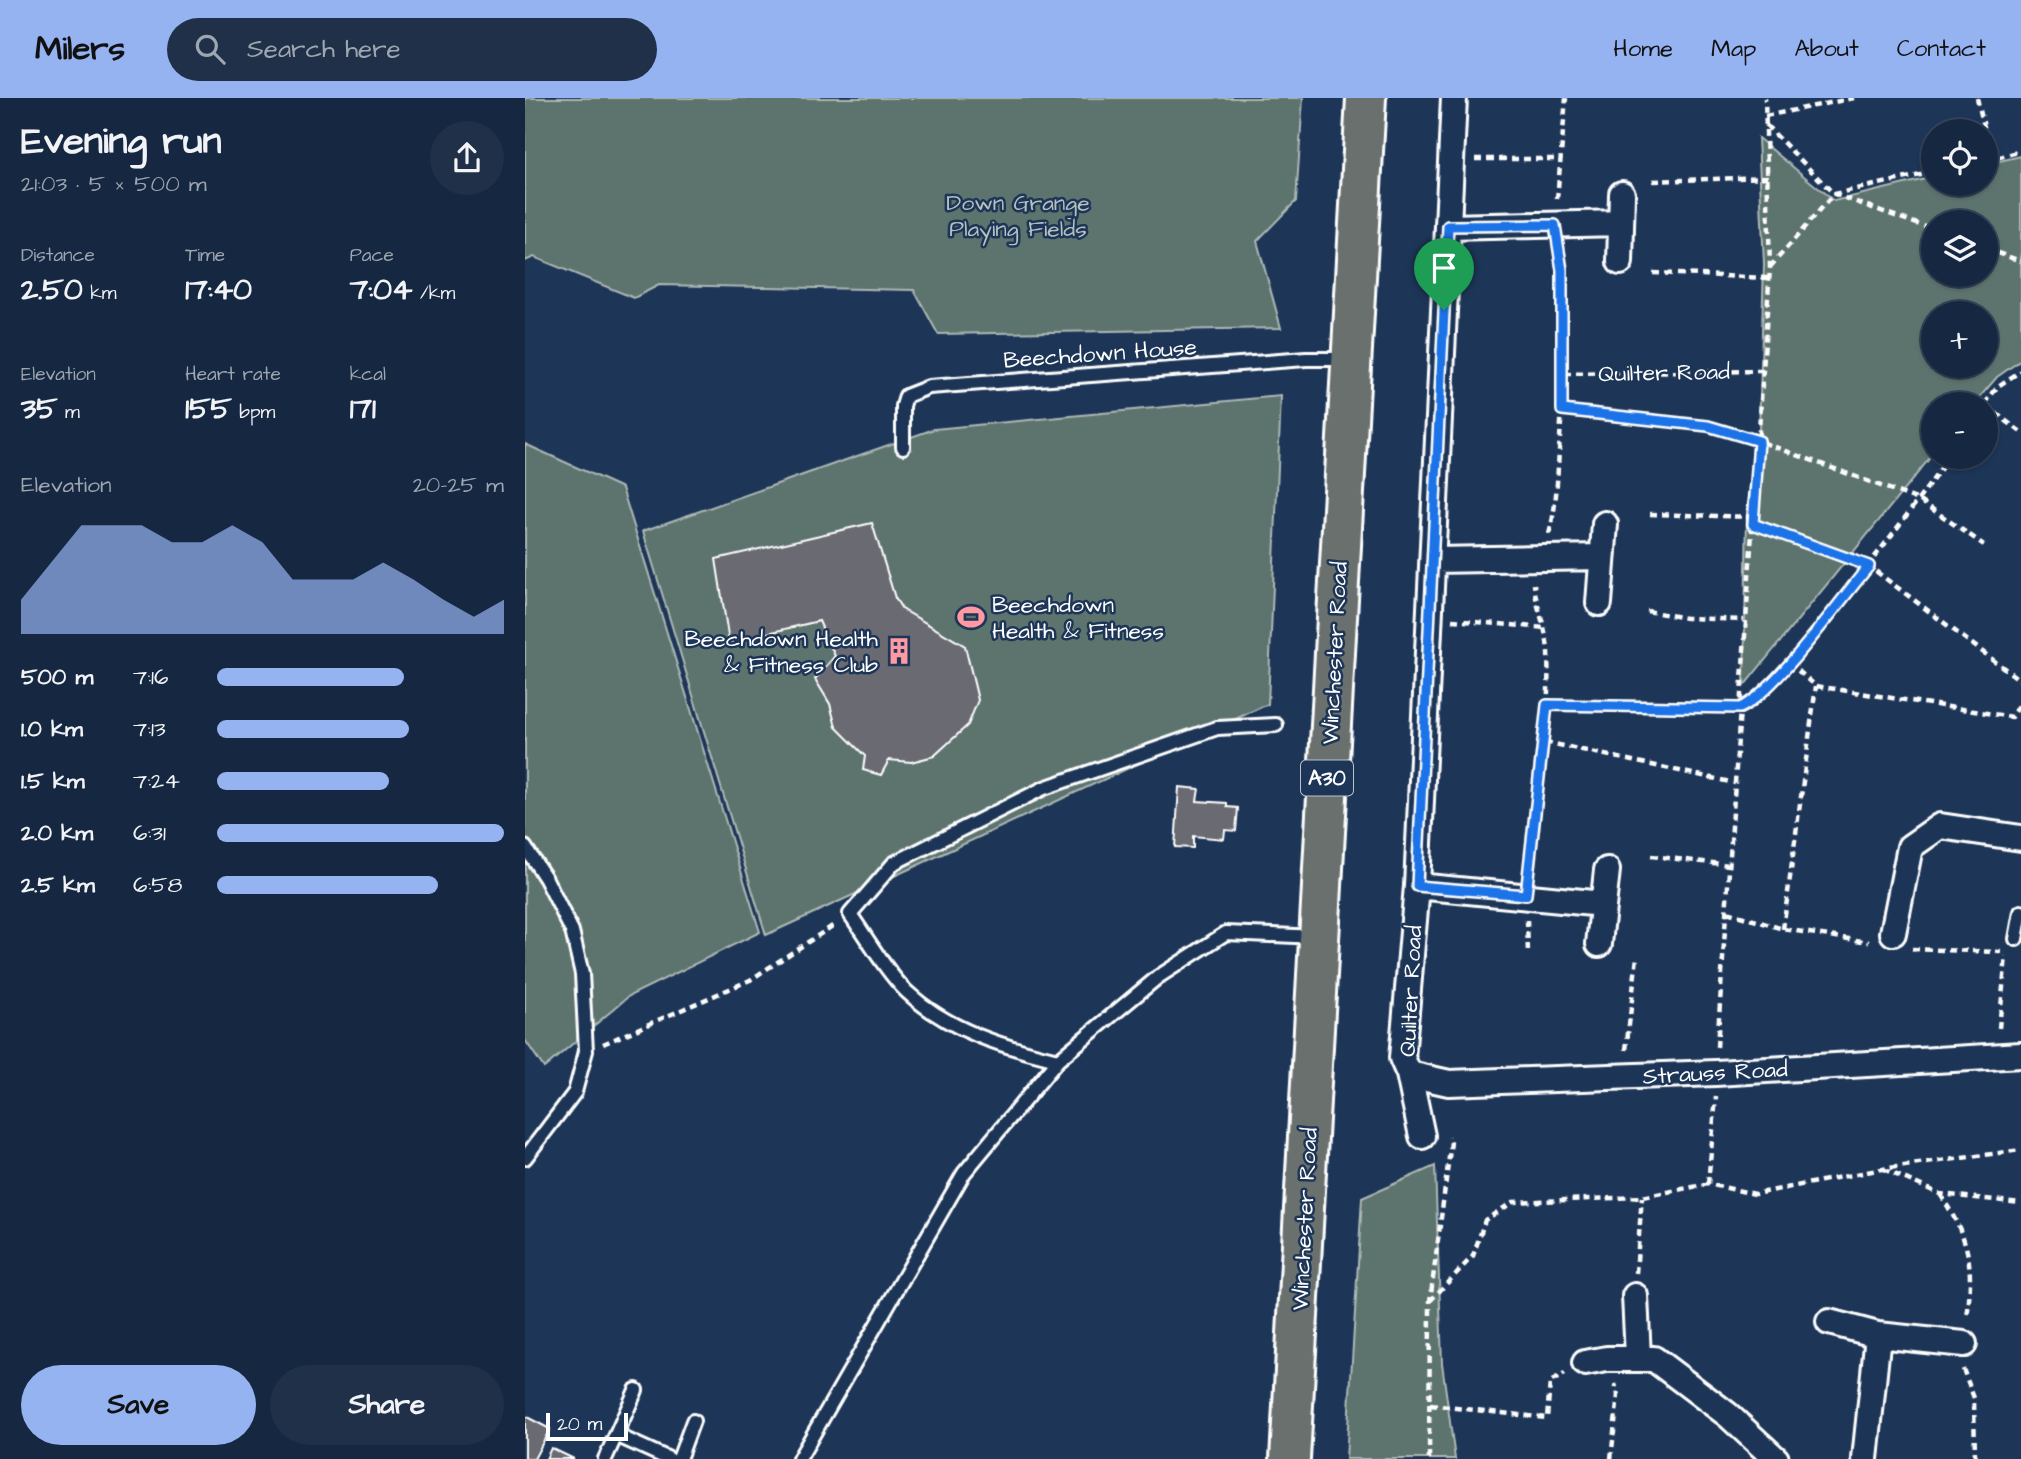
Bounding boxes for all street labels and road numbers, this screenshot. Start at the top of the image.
street label: Beechdown House [1002,331,1198,377]
street label: Quilter Road [1598,356,1730,390]
street label: Winchester Road [1314,561,1356,745]
road number: A30 [1301,760,1353,796]
street label: Quilter Road [1392,924,1430,1058]
street label: Strauss Road [1642,1053,1789,1093]
street label: Winchester Road [1284,1127,1326,1311]

